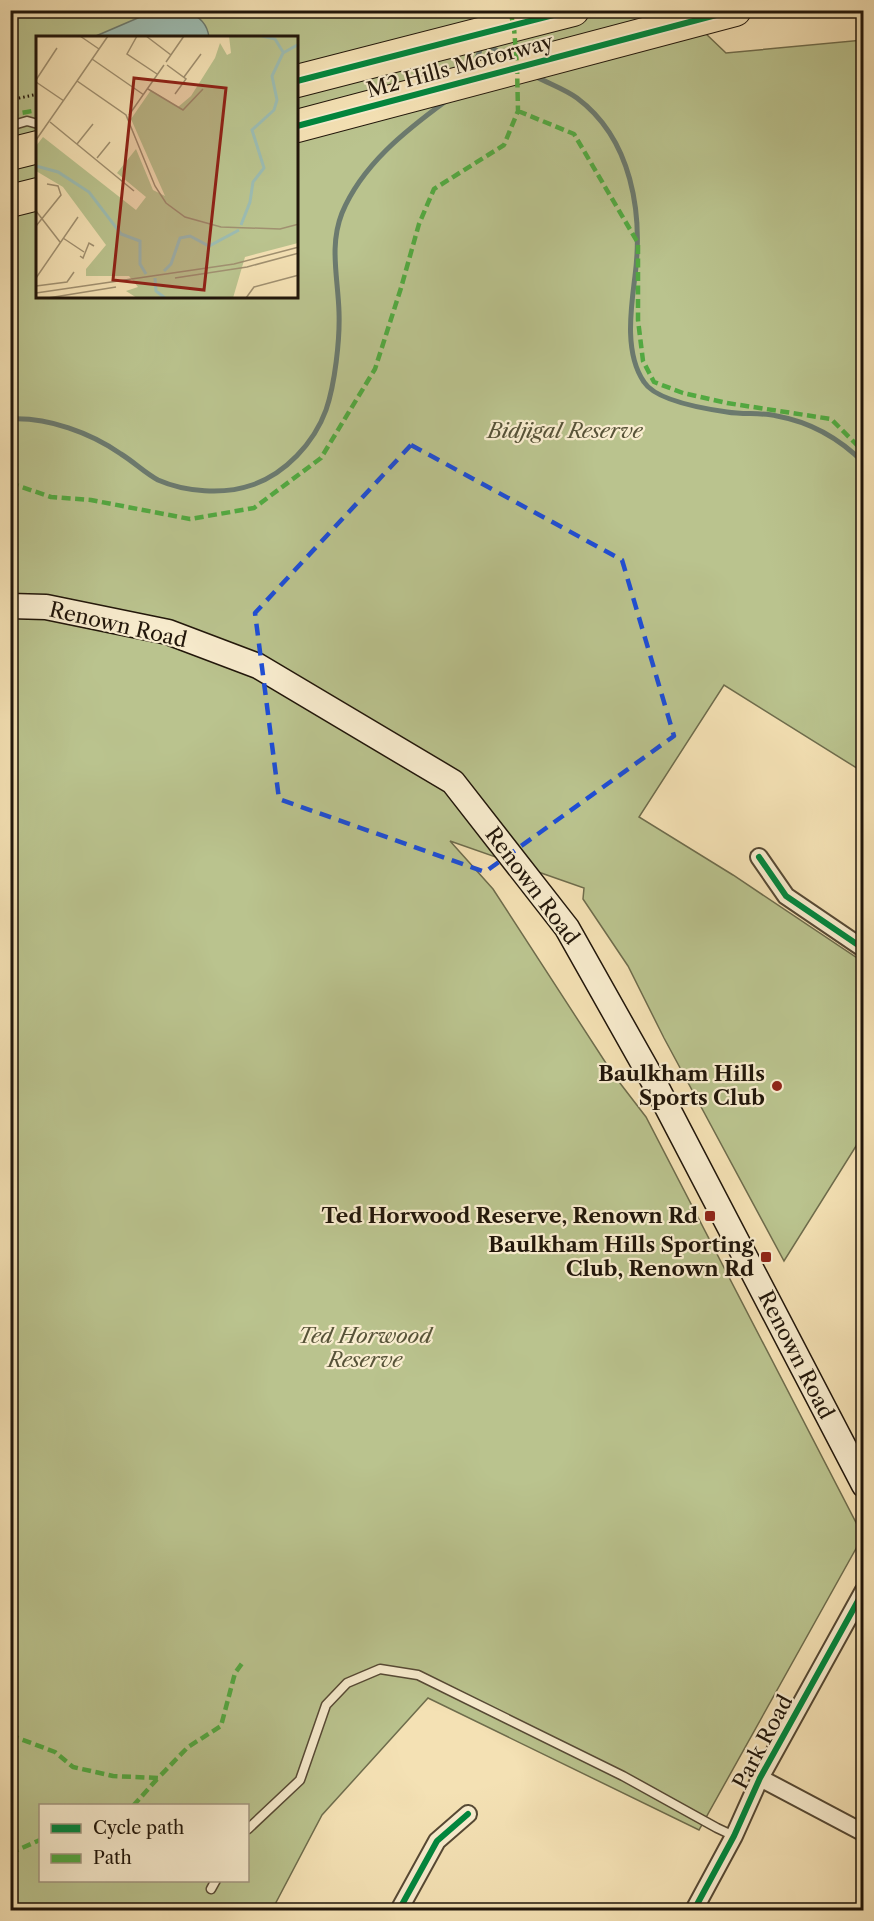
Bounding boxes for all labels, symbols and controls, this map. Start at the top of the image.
street label: M2 Hills Motorway [364,28,556,102]
inset map [36,36,298,298]
park label: Bidjigal Reserve [485,418,643,443]
street label: Renown Road [47,597,190,653]
street label: Renown Road [480,822,585,949]
place label: Baulkham Hills Sports Club [598,1061,765,1110]
marker: Baulkham Hills Sports Club [770,1079,784,1093]
place label: Ted Horwood Reserve, Renown Rd [322,1203,698,1228]
marker: Ted Horwood Reserve, Renown Rd [703,1209,717,1223]
place label: Baulkham Hills Sporting Club, Renown Rd [488,1232,755,1281]
marker: Baulkham Hills Sporting Club, Renown Rd [759,1250,773,1264]
street label: Renown Road [753,1287,840,1423]
park label: Ted Horwood Reserve [298,1323,434,1372]
street label: Park Road [727,1690,798,1793]
legend [39,1804,249,1882]
text: Cycle path [93,1817,184,1839]
text: Path [93,1847,132,1869]

